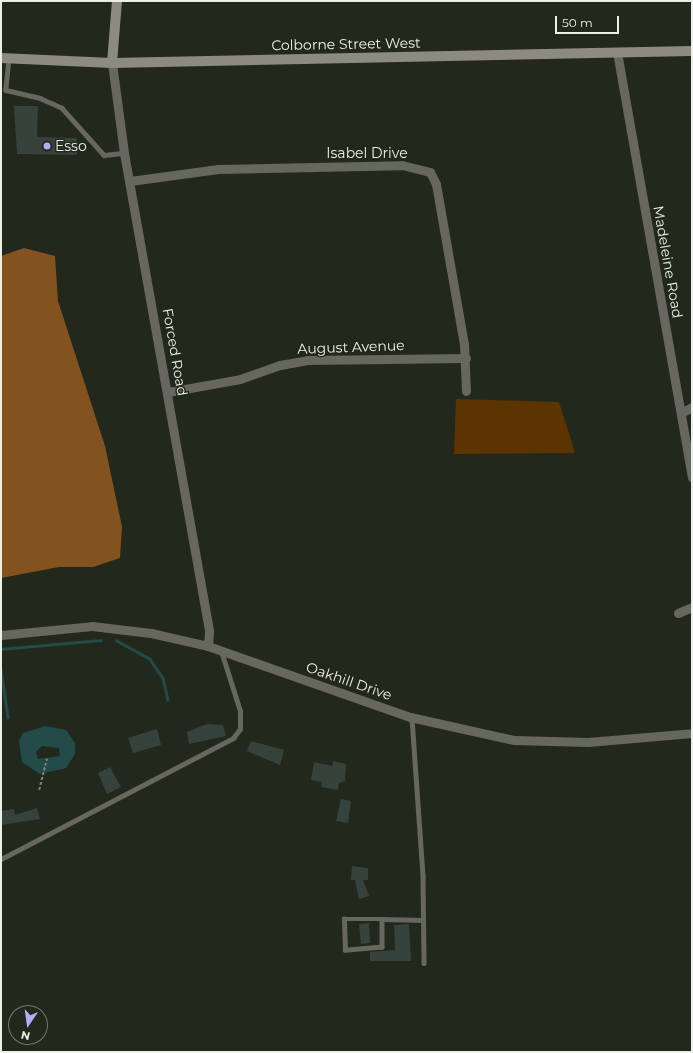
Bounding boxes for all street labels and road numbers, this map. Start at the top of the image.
street label: Colborne Street West [271,34,421,54]
street label: Isabel Drive [326,145,408,161]
street label: Madeleine Road [650,205,686,319]
street label: Forced Road [159,307,191,397]
street label: August Avenue [297,337,405,357]
street label: Oakhill Drive [304,658,394,704]

